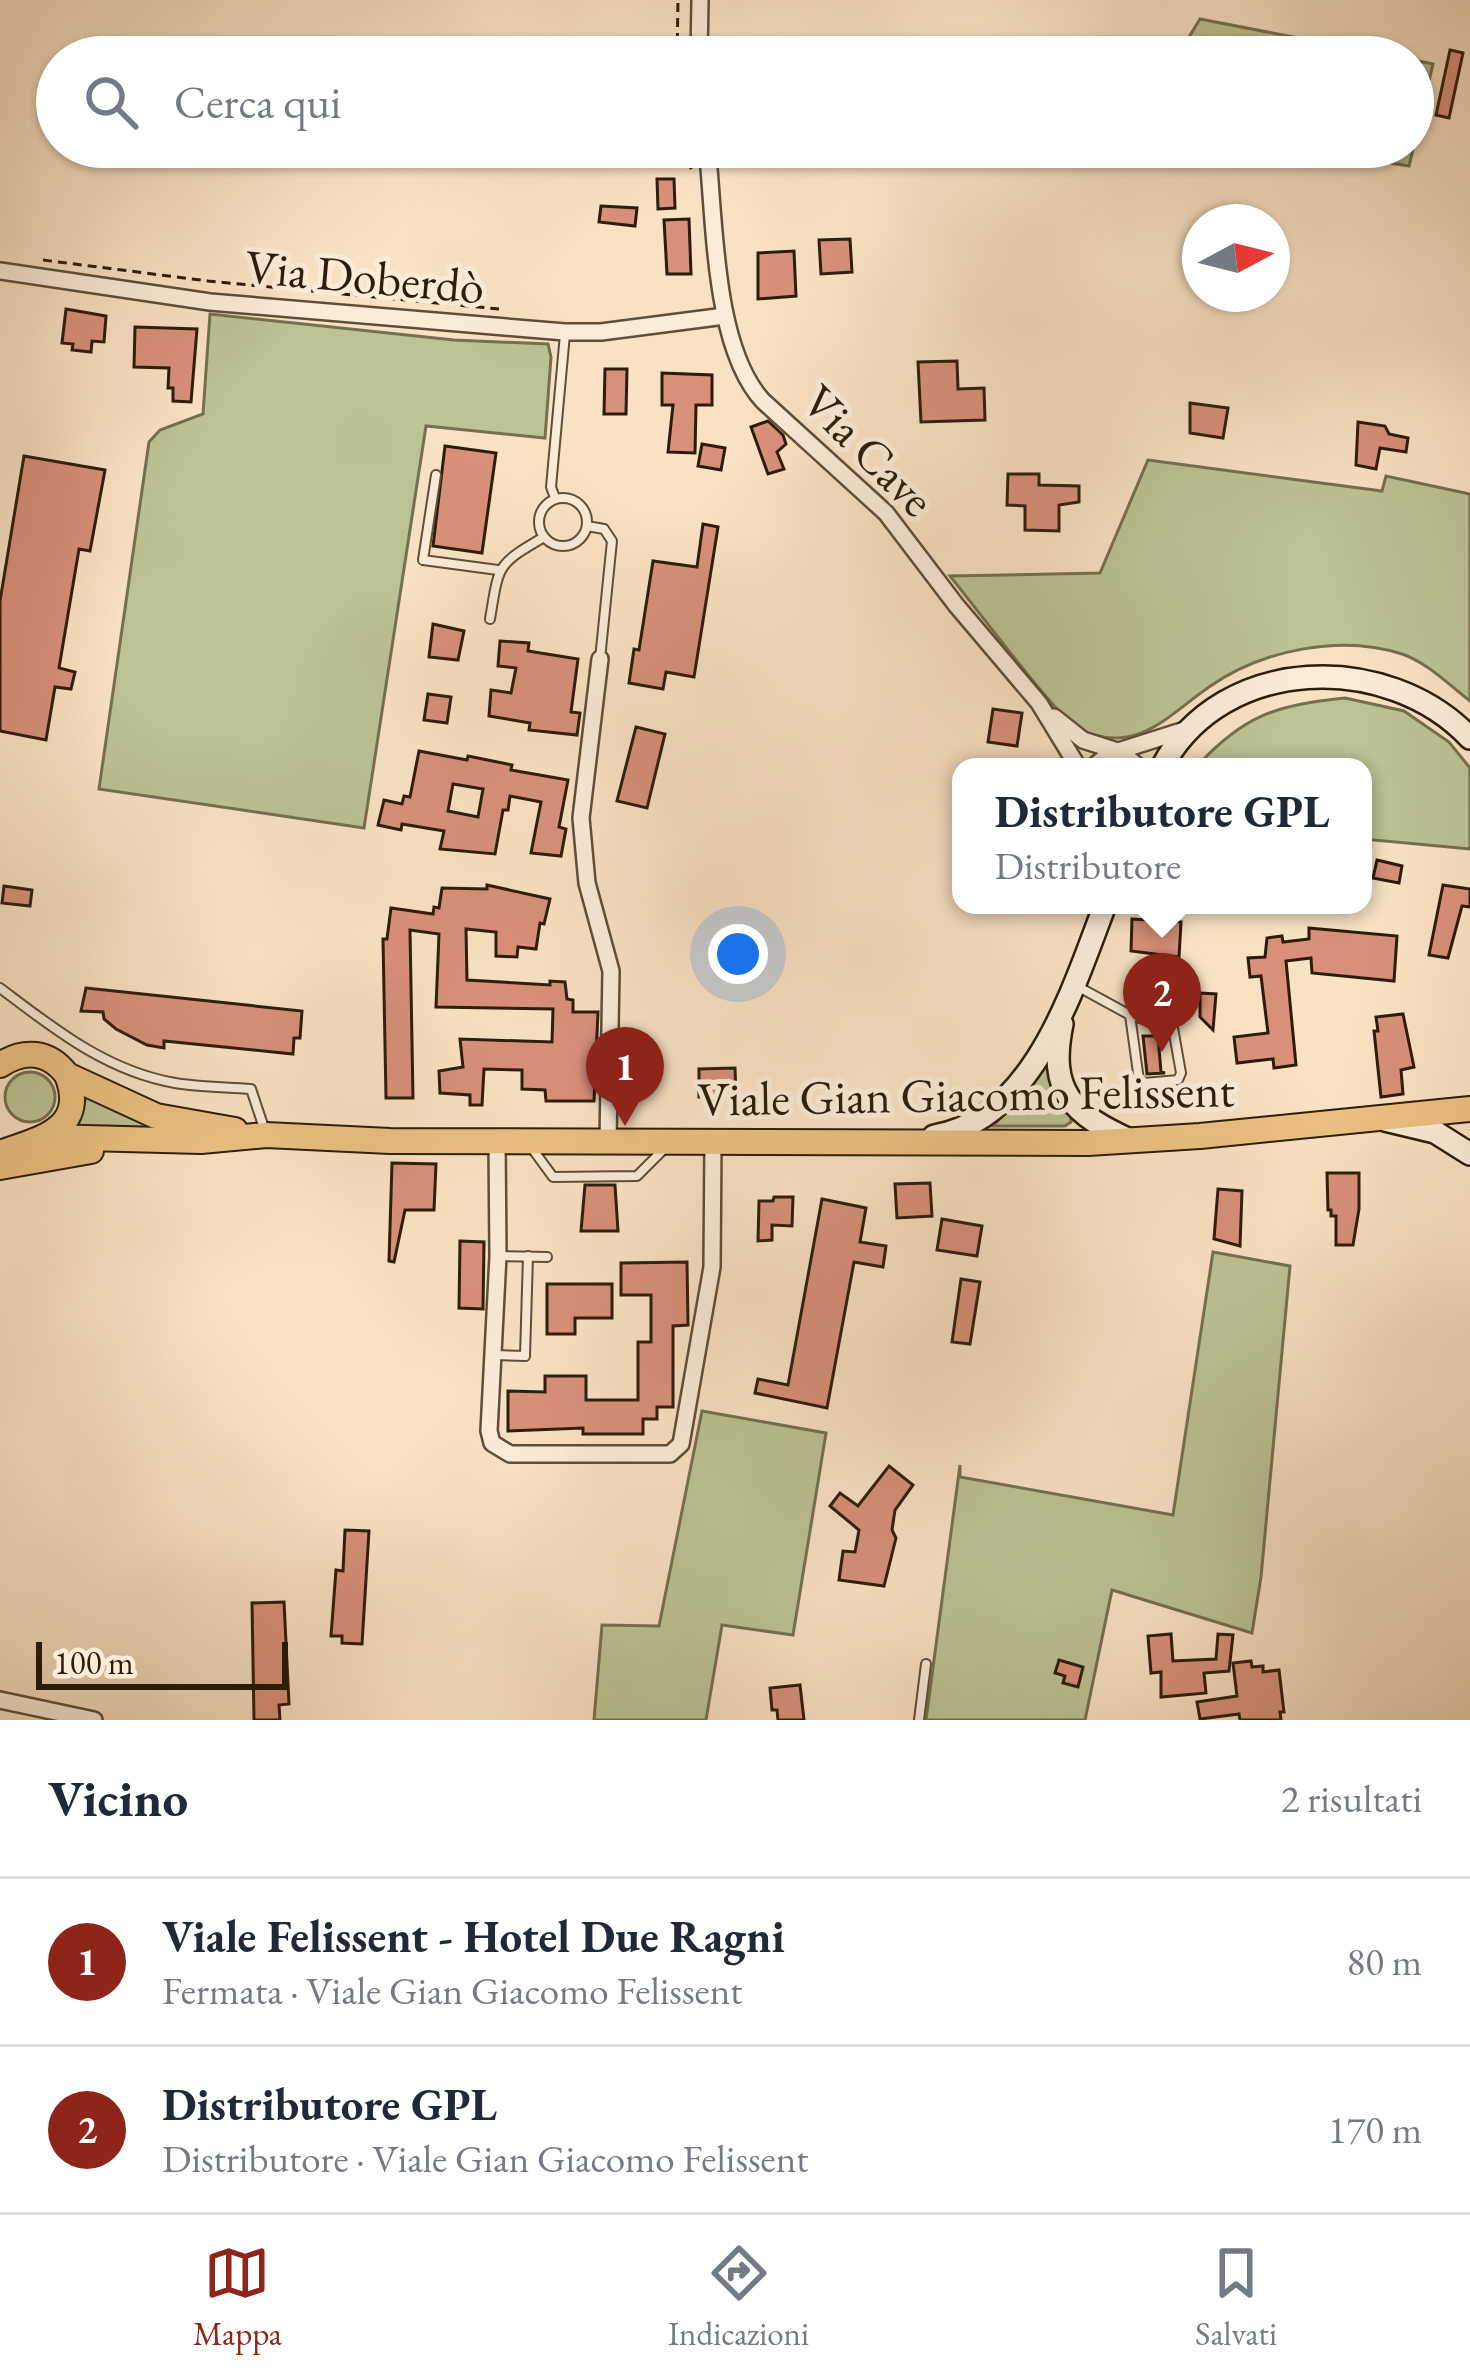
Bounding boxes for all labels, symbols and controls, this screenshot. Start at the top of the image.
search box [36,36,1434,168]
icon: search [78,69,144,135]
text: Cerca qui [174,73,341,131]
north arrow [1182,204,1290,312]
street label: Via Doberdò [243,235,487,317]
street label: Via Cave [790,371,948,529]
popup [952,758,1372,914]
text: Distributore GPL [995,782,1329,840]
text: Distributore [995,840,1181,891]
your location [708,924,768,984]
pin: 2 [1123,953,1201,1052]
pin: 1 [586,1027,664,1126]
street label: Viale Gian Giacomo Felissent [697,1058,1235,1130]
scale bar [36,1636,288,1689]
text: 100 m [54,1641,134,1684]
text: Vicino [48,1765,188,1831]
text: 2 risultati [1281,1773,1422,1824]
text: Viale Felissent - Hotel Due Ragni [162,1907,785,1965]
text: 1 [77,1936,97,1987]
text: 80 m [1346,1936,1422,1987]
text: Fermata · Viale Gian Giacomo Felissent [162,1965,743,2016]
text: Distributore GPL [162,2075,497,2133]
text: 2 [77,2104,97,2155]
text: 170 m [1328,2104,1422,2155]
text: Distributore · Viale Gian Giacomo Felissent [162,2133,809,2184]
tab: Mappa [193,2240,282,2355]
tab: Indicazioni [668,2240,809,2355]
tab: Salvati [1195,2240,1277,2355]

